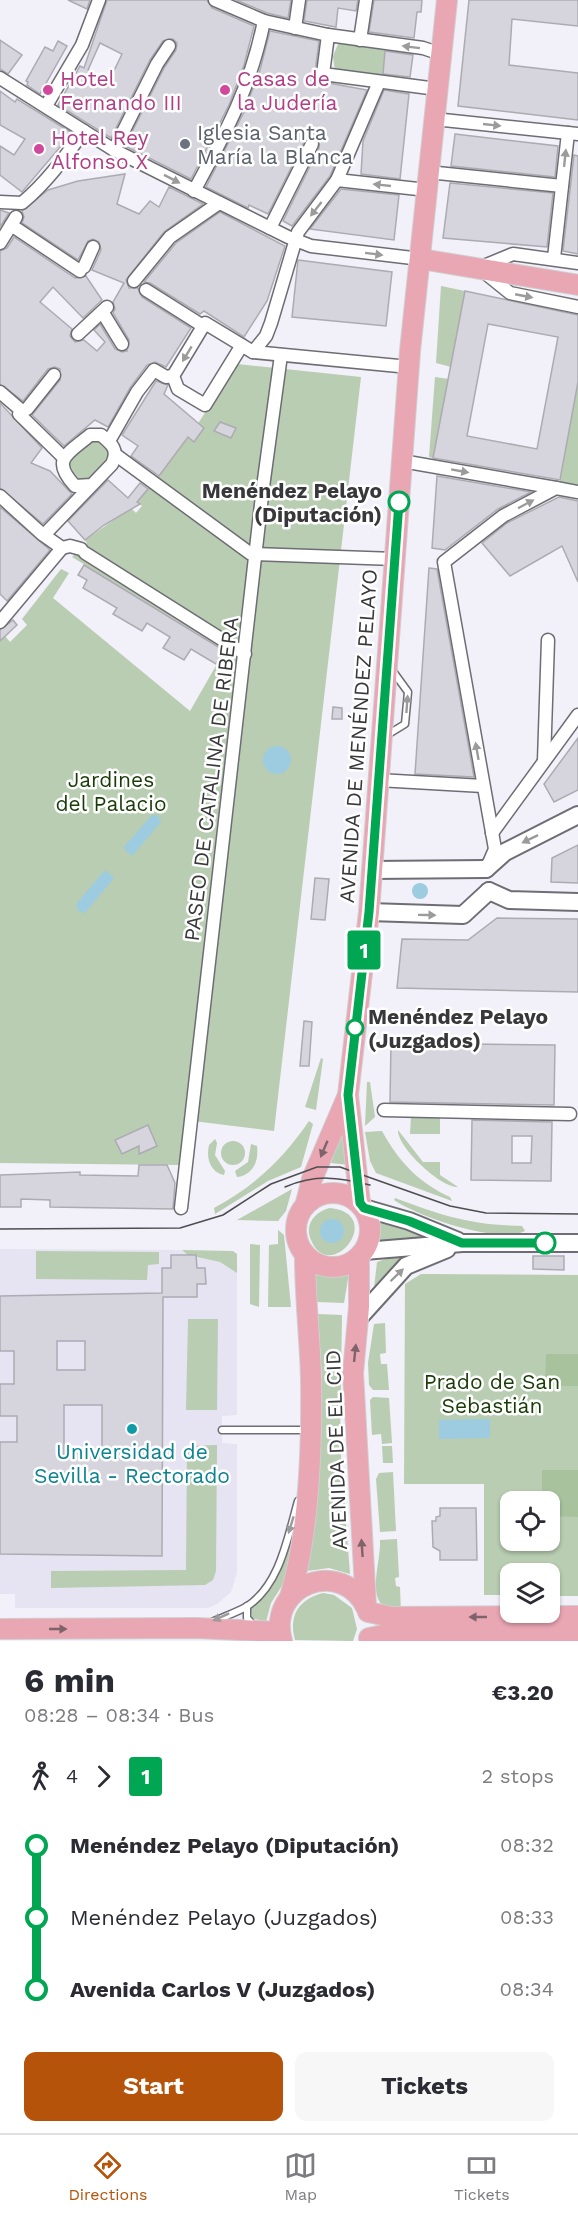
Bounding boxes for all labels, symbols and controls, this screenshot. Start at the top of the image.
one-way arrow [402,42,421,51]
place label: Hotel Fernando III [60,66,182,115]
place label: Casas de la Judería [237,66,338,115]
marker: Hotel Fernando III [41,83,55,97]
marker: Casas de la Judería [218,83,232,97]
place label: Iglesia Santa María la Blanca [197,120,353,169]
one-way arrow [483,120,502,130]
place label: Hotel Rey Alfonso X [51,125,149,174]
marker: Iglesia Santa María la Blanca [178,137,192,151]
marker: Hotel Rey Alfonso X [32,142,46,156]
one-way arrow [560,149,570,168]
one-way arrow [163,173,181,183]
one-way arrow [373,180,392,190]
one-way arrow [310,201,322,216]
one-way arrow [365,249,384,258]
one-way arrow [515,292,534,301]
one-way arrow [181,346,192,362]
one-way arrow [450,467,469,476]
place label: Menéndez Pelayo (Diputación) [202,478,382,527]
marker: Menéndez Pelayo (Diputación) [388,491,410,513]
one-way arrow [518,499,535,509]
street label: AVENIDA DE MENÉNDEZ PELAYO [334,568,382,904]
street label: PASEO DE CATALINA DE RIBERA [179,615,243,943]
one-way arrow [402,695,412,714]
one-way arrow [472,742,481,761]
park label: Jardines del Palacio [55,767,167,816]
one-way arrow [521,834,538,844]
one-way arrow [418,910,437,920]
line badge: 1 [344,930,383,970]
text: 1 [359,938,369,963]
place label: Menéndez Pelayo (Juzgados) [368,1004,548,1053]
marker: Menéndez Pelayo (Juzgados) [346,1019,364,1037]
one-way arrow [320,1140,329,1157]
unlabelled marker [534,1232,556,1254]
one-way arrow [389,1268,404,1282]
one-way arrow [350,1343,360,1362]
street label: AVENIDA DE EL CID [320,1350,352,1550]
park label: Prado de San Sebastián [424,1369,560,1418]
marker: Universidad de Sevilla - Rectorado [125,1422,139,1436]
place label: Universidad de Sevilla - Rectorado [34,1439,230,1488]
map controls [500,1491,560,1623]
button: locate [500,1491,560,1551]
one-way arrow [286,1516,295,1534]
one-way arrow [358,1538,367,1557]
button: layers [500,1563,560,1623]
one-way arrow [468,1612,487,1622]
one-way arrow [213,1613,230,1622]
one-way arrow [49,1624,68,1634]
text: 6 min [24,1661,115,1700]
text: €3.20 [492,1680,554,1705]
text: 08:28 – 08:34 · Bus [24,1703,214,1727]
icon: walk [24,1760,57,1793]
icon: forward [87,1760,120,1793]
text: 4 [66,1764,78,1788]
text: 1 [141,1764,150,1789]
text: 2 stops [482,1764,554,1788]
text: Menéndez Pelayo (Diputación) [70,1833,399,1858]
text: 08:32 [500,1833,554,1857]
text: Menéndez Pelayo (Juzgados) [70,1905,377,1930]
text: 08:33 [500,1905,554,1929]
text: Avenida Carlos V (Juzgados) [70,1977,375,2002]
text: 08:34 [499,1977,554,2001]
button: Start [24,2052,283,2121]
button: Tickets [295,2052,554,2121]
tab: Directions [68,2149,147,2204]
tab: Map [284,2149,317,2204]
tab: Tickets [454,2149,510,2204]

